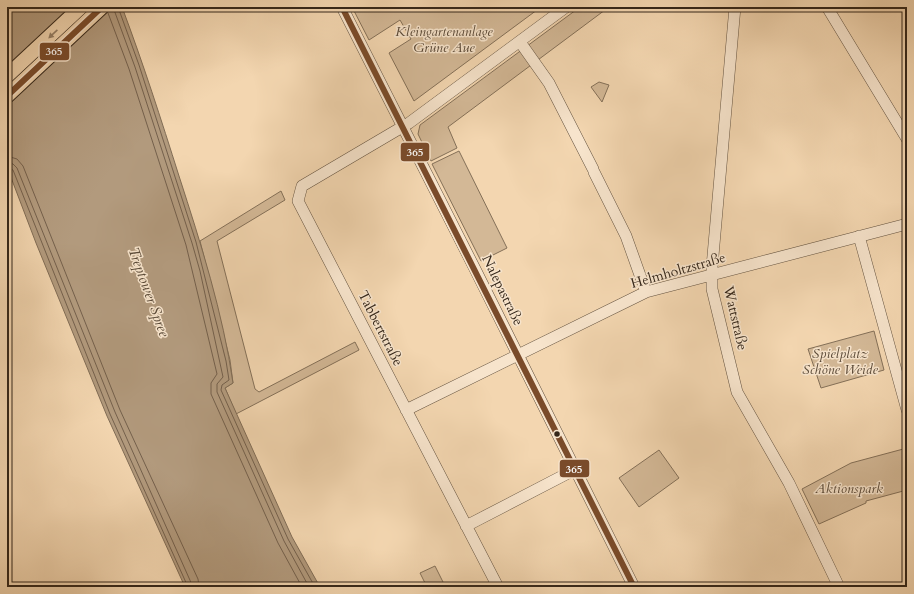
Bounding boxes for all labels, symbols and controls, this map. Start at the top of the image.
park label: Kleingartenanlage Grüne Aue [395,22,493,57]
one-way arrow [48,29,58,38]
line badge: 365 [39,42,70,61]
text: 365 [46,44,63,59]
line badge: 365 [400,142,430,162]
text: 365 [407,145,424,160]
water label: Treptower Spree [124,244,175,340]
street label: Helmholtzstraße [628,248,728,293]
street label: Nalepastraße [477,252,528,329]
street label: Wattstraße [719,283,752,352]
street label: Tabbertstraße [353,287,408,369]
park label: Spielplatz Schöne Weide [802,344,878,379]
unlabelled marker [552,429,562,439]
line badge: 365 [559,459,590,478]
text: 365 [566,462,583,477]
park label: Aktionspark [814,479,883,498]

